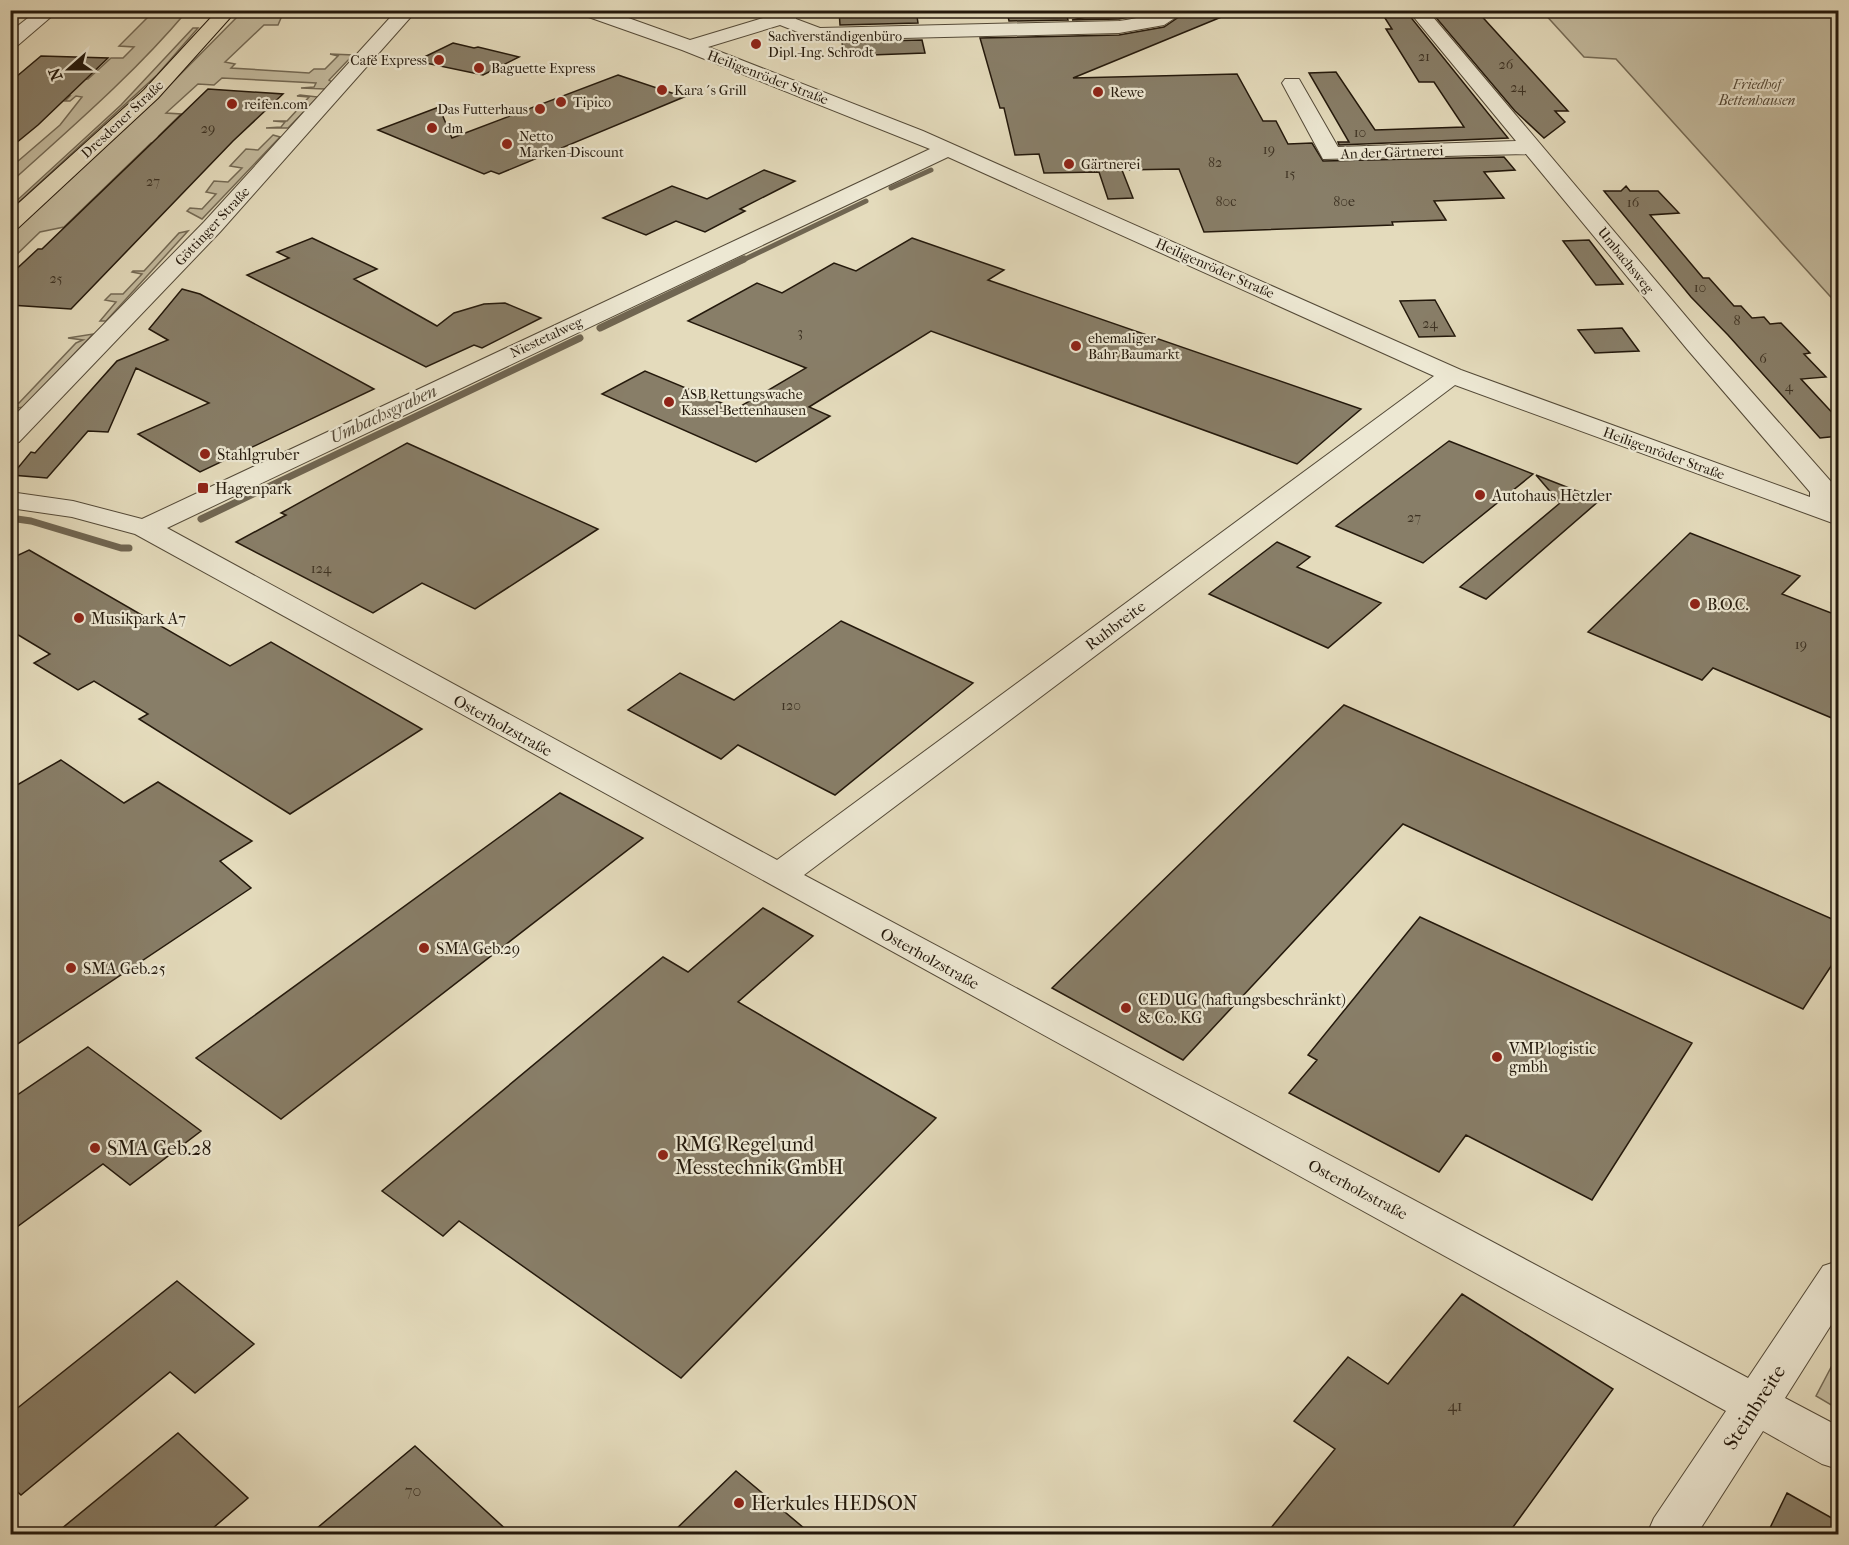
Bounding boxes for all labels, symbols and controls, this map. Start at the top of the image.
place label: Sachverständigenbüro Dipl.-Ing. Schrodt [768,28,902,61]
marker: Sachverständigenbüro Dipl.-Ing. Schrodt [749,37,763,51]
north arrow [39,39,99,99]
street label: Heiligenröder Straße [705,47,831,108]
house number: 21 [1418,48,1430,65]
place label: Café Express [350,52,427,69]
marker: Café Express [432,53,446,67]
house number: 26 [1499,56,1514,73]
place label: Baguette Express [491,60,596,77]
marker: Baguette Express [472,61,486,75]
text: N [44,64,67,83]
park label: Friedhof Bettenhausen [1718,76,1796,109]
street label: Dresdener Straße [78,77,167,162]
house number: 24 [1510,79,1526,96]
place label: Kara´s Grill [674,82,747,99]
marker: Kara´s Grill [655,83,669,97]
place label: Rewe [1110,84,1144,101]
marker: Rewe [1091,85,1105,99]
place label: Tipico [573,94,611,111]
marker: Tipico [554,95,568,109]
place label: reifen.com [244,96,308,113]
marker: reifen.com [225,97,239,111]
place label: Das Futterhaus [437,101,528,118]
marker: Das Futterhaus [533,102,547,116]
house number: 29 [201,120,215,137]
place label: dm [444,120,464,137]
marker: dm [425,121,439,135]
house number: 10 [1354,124,1366,141]
place label: Netto Marken-Discount [519,128,624,161]
marker: Netto Marken-Discount [500,137,514,151]
house number: 19 [1263,141,1275,158]
street label: An der Gärtnerei [1339,142,1444,163]
house number: 82 [1208,154,1222,171]
place label: Gärtnerei [1081,156,1140,173]
marker: Gärtnerei [1062,157,1076,171]
house number: 15 [1285,165,1296,182]
house number: 27 [146,173,160,190]
street label: Göttinger Straße [171,183,253,269]
house number: 80c [1216,193,1236,210]
house number: 80e [1333,193,1355,210]
house number: 16 [1627,194,1640,211]
street label: Umbachsweg [1594,224,1658,297]
street label: Heiligenröder Straße [1153,235,1277,302]
house number: 25 [49,270,63,287]
house number: 10 [1694,279,1706,296]
house number: 8 [1733,312,1741,329]
street label: Niestetalweg [507,313,586,362]
house number: 24 [1422,315,1438,332]
house number: 3 [797,324,803,341]
place label: ehemaliger Bahr Baumarkt [1088,330,1180,363]
marker: ehemaliger Bahr Baumarkt [1069,339,1083,353]
house number: 6 [1759,350,1767,367]
house number: 4 [1785,378,1794,395]
water label: Umbachsgraben [326,380,440,449]
place label: ASB Rettungswache Kassel-Bettenhausen [680,386,806,419]
marker: ASB Rettungswache Kassel-Bettenhausen [662,395,676,409]
street label: Heiligenröder Straße [1601,424,1727,483]
place label: Stahlgruber [217,445,300,464]
marker: Stahlgruber [198,447,212,461]
place label: Hagenpark [215,479,293,498]
marker: Hagenpark [196,481,210,495]
place label: Autohaus Hetzler [1491,486,1612,505]
marker: Autohaus Hetzler [1473,488,1487,502]
house number: 27 [1407,509,1421,526]
house number: 124 [311,560,332,577]
place label: B.O.C. [1707,595,1749,614]
street label: Ruhbreite [1081,597,1149,654]
marker: B.O.C. [1688,597,1702,611]
place label: Musikpark A7 [91,609,186,628]
marker: Musikpark A7 [72,611,86,625]
house number: 19 [1795,636,1807,653]
street label: Osterholzstraße [450,691,555,760]
house number: 120 [781,697,801,714]
street label: Osterholzstraße [877,924,982,993]
place label: SMA Geb.29 [436,939,520,958]
marker: SMA Geb.29 [417,941,431,955]
place label: SMA Geb.25 [83,959,166,978]
marker: SMA Geb.25 [64,961,78,975]
place label: CED UG (haftungsbeschränkt) & Co. KG [1138,990,1346,1027]
marker: CED UG (haftungsbeschränkt) & Co. KG [1119,1001,1133,1015]
place label: VMP logistic gmbh [1508,1039,1596,1076]
marker: VMP logistic gmbh [1490,1050,1504,1064]
place label: RMG Regel und Messtechnik GmbH [675,1133,844,1179]
place label: SMA Geb.28 [107,1137,212,1160]
marker: SMA Geb.28 [88,1141,102,1155]
marker: RMG Regel und Messtechnik GmbH [656,1148,670,1162]
street label: Osterholzstraße [1305,1155,1411,1224]
street label: Steinbreite [1719,1361,1790,1454]
house number: 41 [1447,1396,1463,1415]
house number: 70 [405,1481,421,1500]
place label: Herkules HEDSON [751,1492,918,1515]
marker: Herkules HEDSON [732,1496,746,1510]

